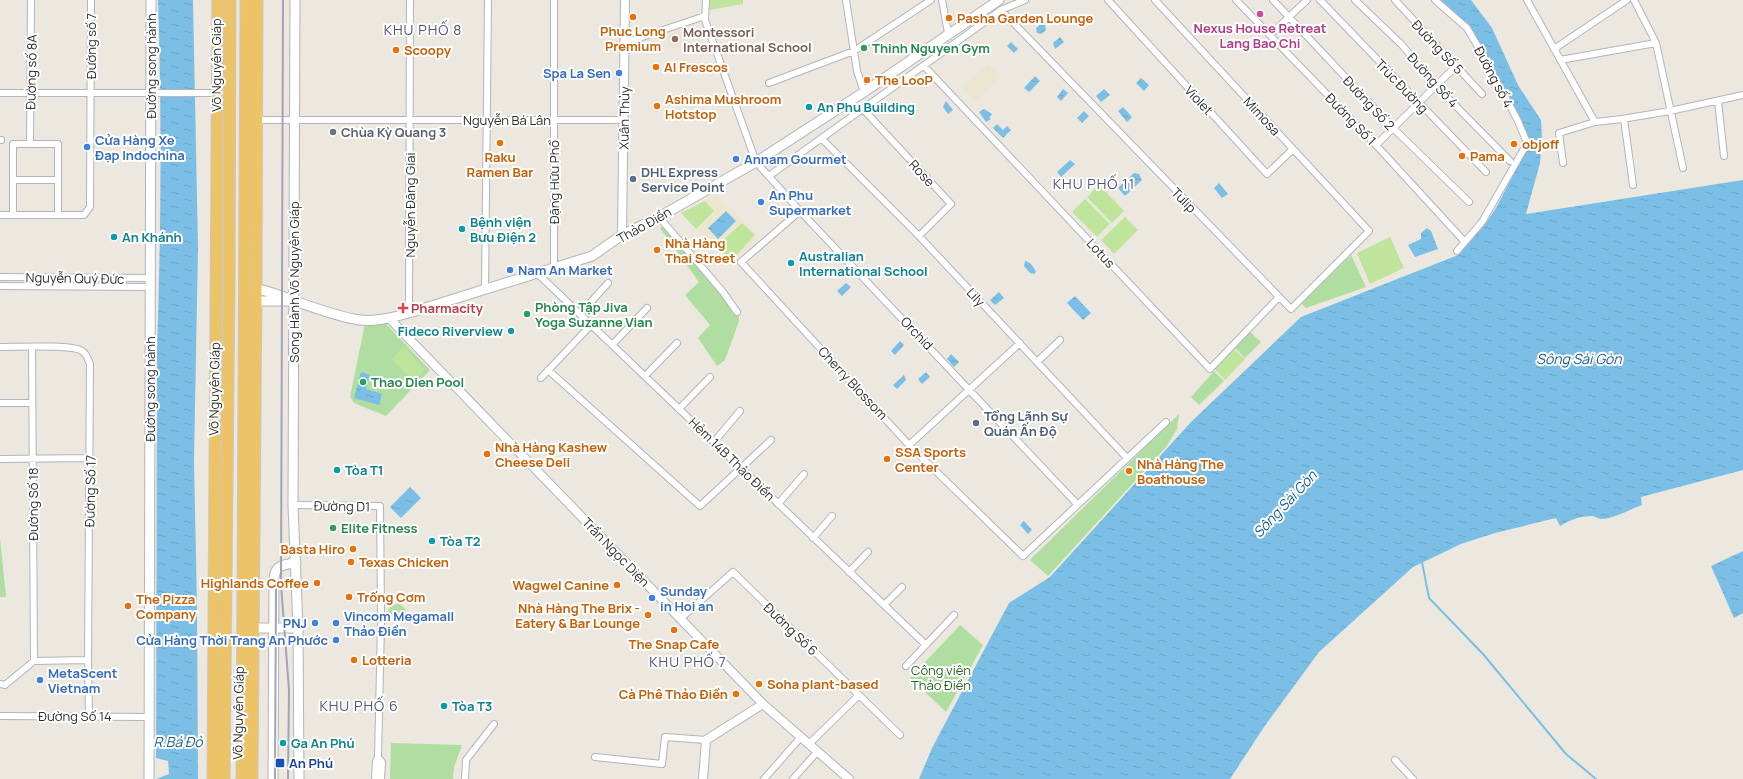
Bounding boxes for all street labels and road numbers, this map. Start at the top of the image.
street label: Đường số 7 [82,13,100,79]
street label: Đường song hành [142,13,160,119]
street label: Đường Số 5 [1408,16,1468,78]
street label: Võ Nguyên Giáp [207,18,225,112]
street label: Đường số 8A [21,34,41,110]
street label: Đường số 4 [1470,43,1518,111]
street label: Đường Số 4 [1403,49,1463,112]
street label: Trúc Đường [1372,55,1432,117]
street label: Đường Số 2 [1339,72,1399,134]
street label: Violet [1181,81,1217,119]
street label: Xuân Thủy [614,86,634,150]
street label: Đường Số 1 [1322,89,1380,149]
street label: Mimosa [1240,93,1284,139]
street label: Nguyễn Bá Lân [463,111,551,129]
street label: Đặng Hữu Phổ [545,140,563,224]
street label: Nguyễn Đăng Giai [401,153,419,258]
street label: Rose [905,156,939,190]
street label: Tulip [1168,183,1201,217]
street label: Song Hành Võ Nguyên Giáp [285,201,303,363]
street label: Thảo Điền [613,203,675,247]
street label: Lotus [1083,234,1119,272]
street label: Nguyễn Quý Đức [25,268,125,288]
street label: Lily [963,284,989,310]
street label: Orchid [897,312,937,354]
street label: Đường song hành [141,336,159,442]
street label: Võ Nguyên Giáp [204,342,224,436]
street label: Cherry Blossom [814,342,892,424]
street label: Hẻm 14B Thảo Điền [685,413,779,505]
street label: Đường Số 17 [80,455,100,527]
street label: Đường Số 18 [24,467,42,541]
street label: Đường D1 [314,497,370,515]
street label: Trần Ngọc Diện [578,513,654,591]
street label: Đường Số 6 [760,599,822,659]
street label: Võ Nguyên Giáp [228,666,248,760]
street label: Đường Số 14 [38,707,112,725]

